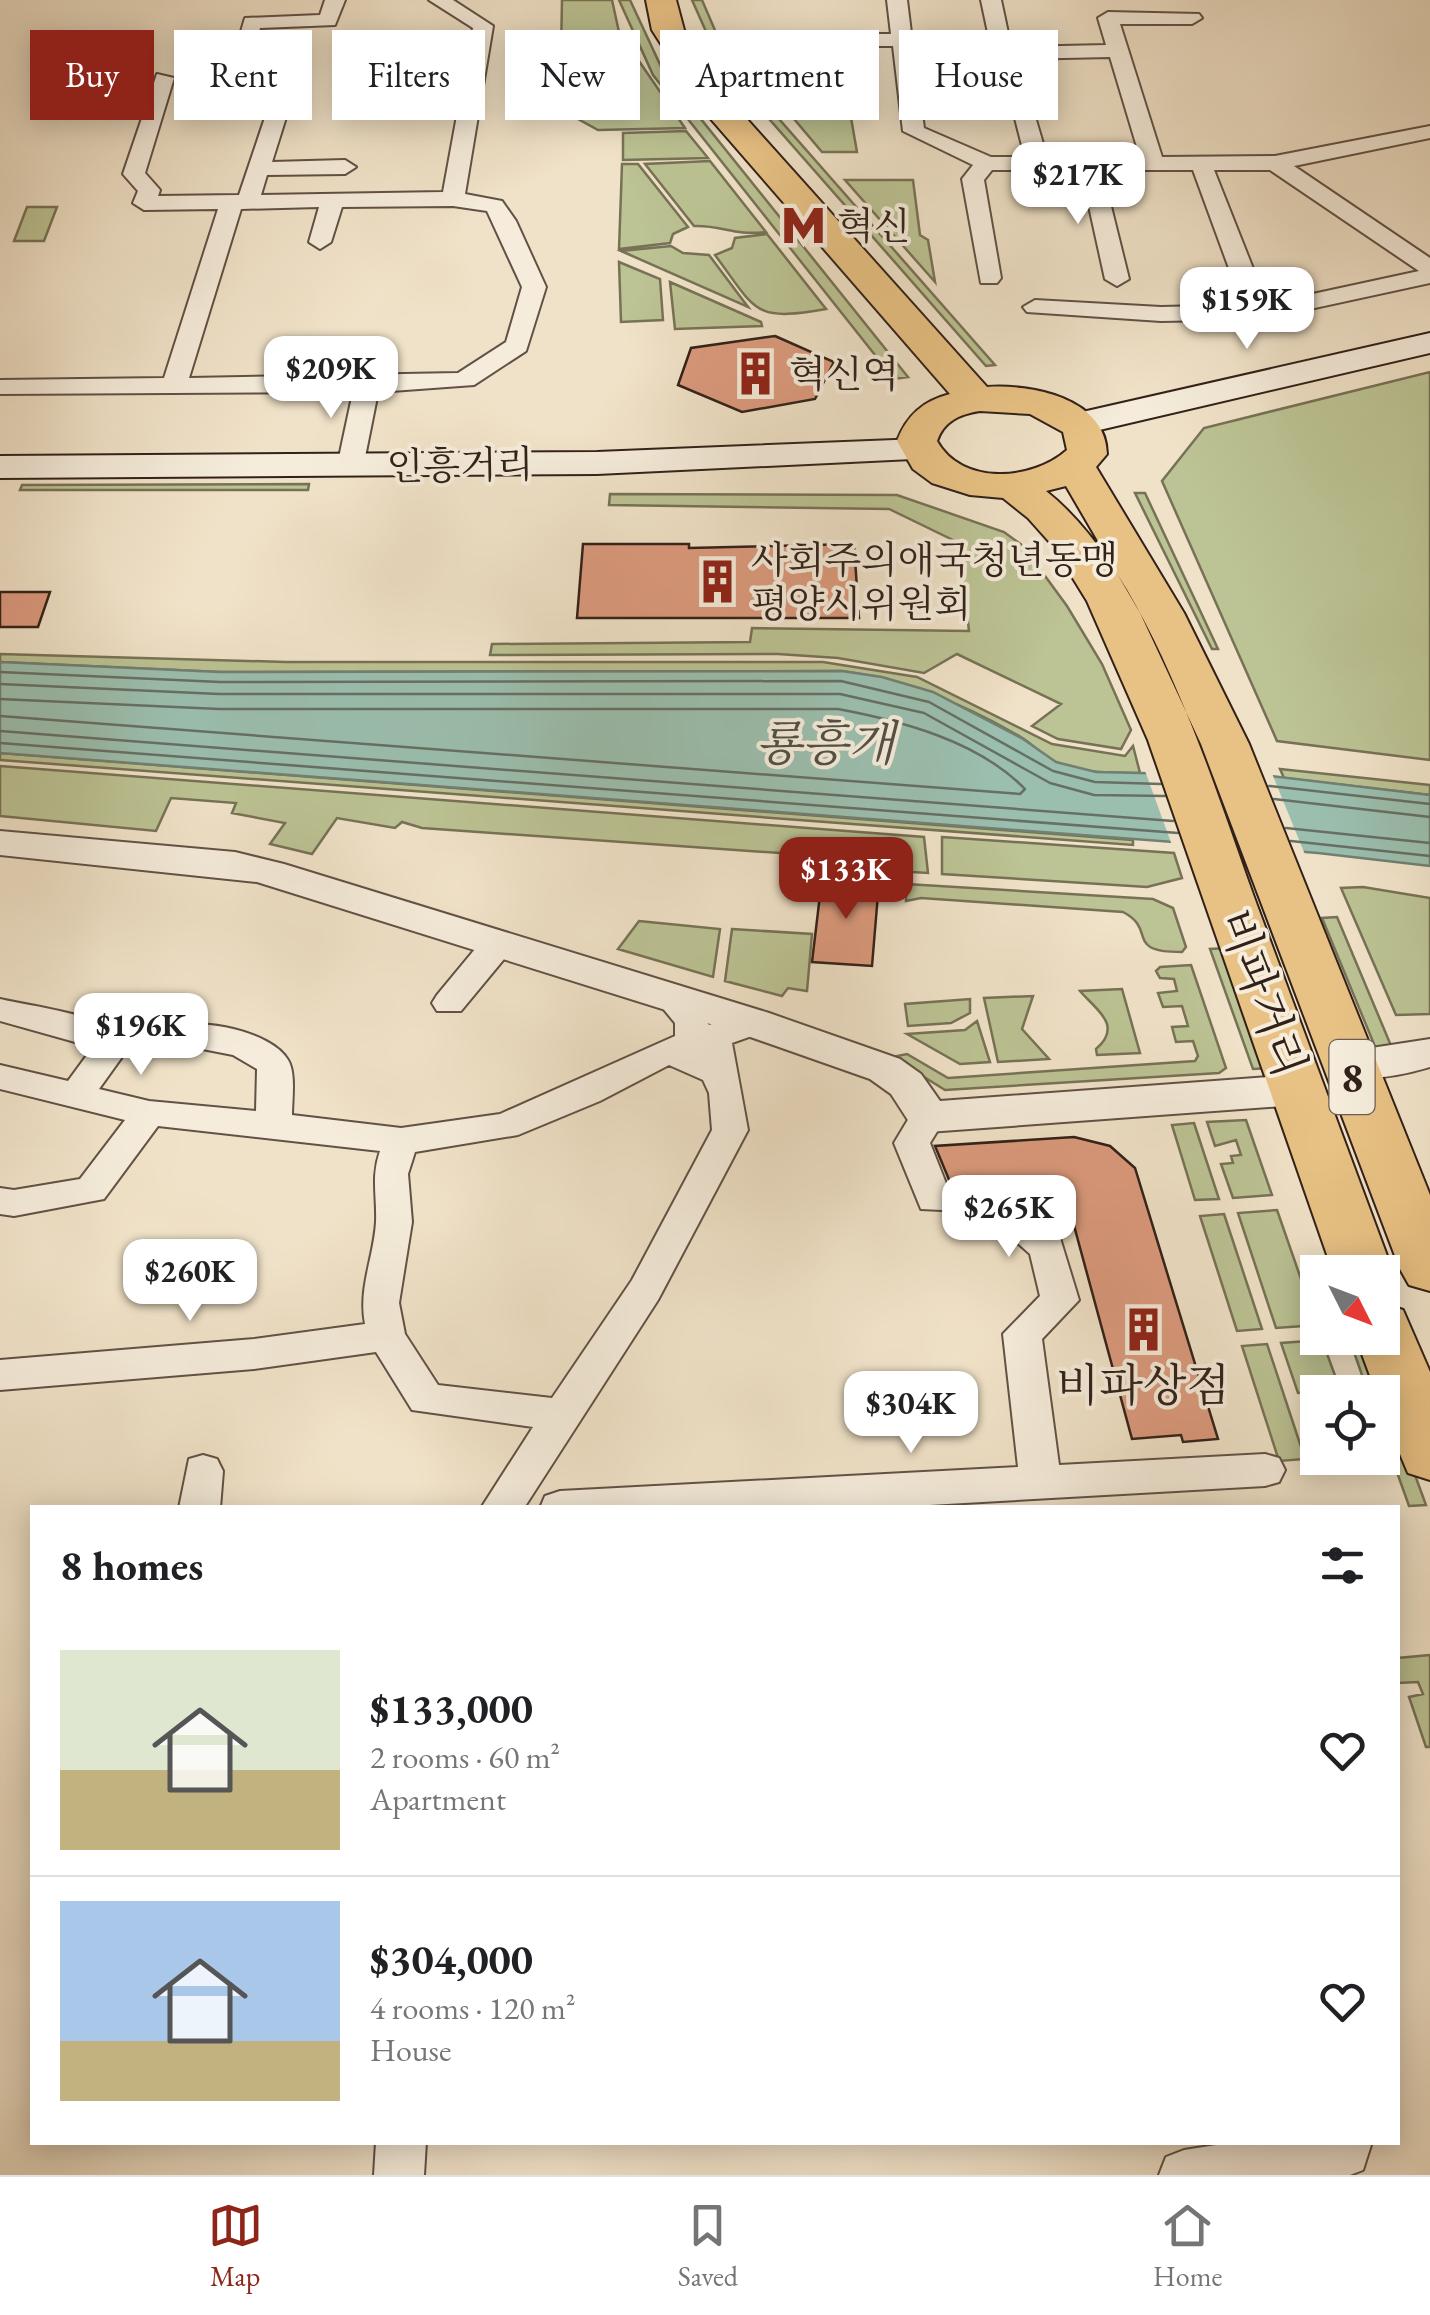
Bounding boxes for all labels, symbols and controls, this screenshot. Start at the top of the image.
chip: Buy [30,30,154,120]
chip: Rent [174,30,312,120]
chip: Filters [332,30,485,120]
chip: New [505,30,640,120]
chip: Apartment [660,30,879,120]
chip: House [899,30,1058,120]
pin: $217K [1008,142,1148,227]
text: $217K [1033,153,1123,195]
metro station icon: 혁신 [780,201,828,249]
place label: 혁신 [837,201,910,250]
pin: $159K [1177,267,1317,352]
text: $159K [1202,278,1292,320]
pin: $209K [261,336,401,421]
text: $209K [286,347,376,389]
building icon: 혁신역 [732,349,780,397]
place label: 혁신역 [789,349,899,398]
street label: 인흥거리 [386,439,534,491]
place label: 사회주의애국청년동맹 평양시위원회 [751,535,1118,628]
building icon: 사회주의애국청년동맹 평양시위원회 [694,557,742,605]
water label: 룡흥개 [755,712,899,774]
pin: $133K [776,837,916,922]
text: $133K [801,848,891,890]
street label: 비파거리 [1206,901,1320,1085]
pin: $196K [71,993,211,1078]
text: $196K [96,1004,186,1046]
road number: 8 [1330,1040,1374,1114]
pin: $265K [939,1175,1079,1260]
text: $265K [964,1186,1054,1228]
pin: $260K [120,1239,260,1324]
text: $260K [145,1250,235,1292]
north arrow [1300,1255,1400,1355]
map controls [1300,1255,1400,1475]
building icon: 비파상점 [1119,1305,1167,1353]
place label: 비파상점 [1056,1356,1230,1414]
pin: $304K [841,1371,981,1456]
button: locate [1300,1375,1400,1475]
text: $304K [866,1382,956,1424]
text: 8 homes [60,1538,203,1593]
icon: filters [1315,1538,1370,1593]
text: $133,000 [370,1681,533,1736]
icon: home [140,1690,260,1810]
icon: heart [1315,1723,1370,1778]
text: 2 rooms · 60 m² [370,1736,560,1778]
text: Apartment [370,1778,506,1820]
text: $304,000 [370,1932,533,1987]
icon: home [140,1941,260,2061]
icon: heart [1315,1974,1370,2029]
text: 4 rooms · 120 m² [370,1987,576,2029]
text: House [370,2029,451,2071]
tab: Map [208,2198,263,2294]
tab: Saved [678,2198,738,2294]
tab: Home [1153,2198,1222,2294]

